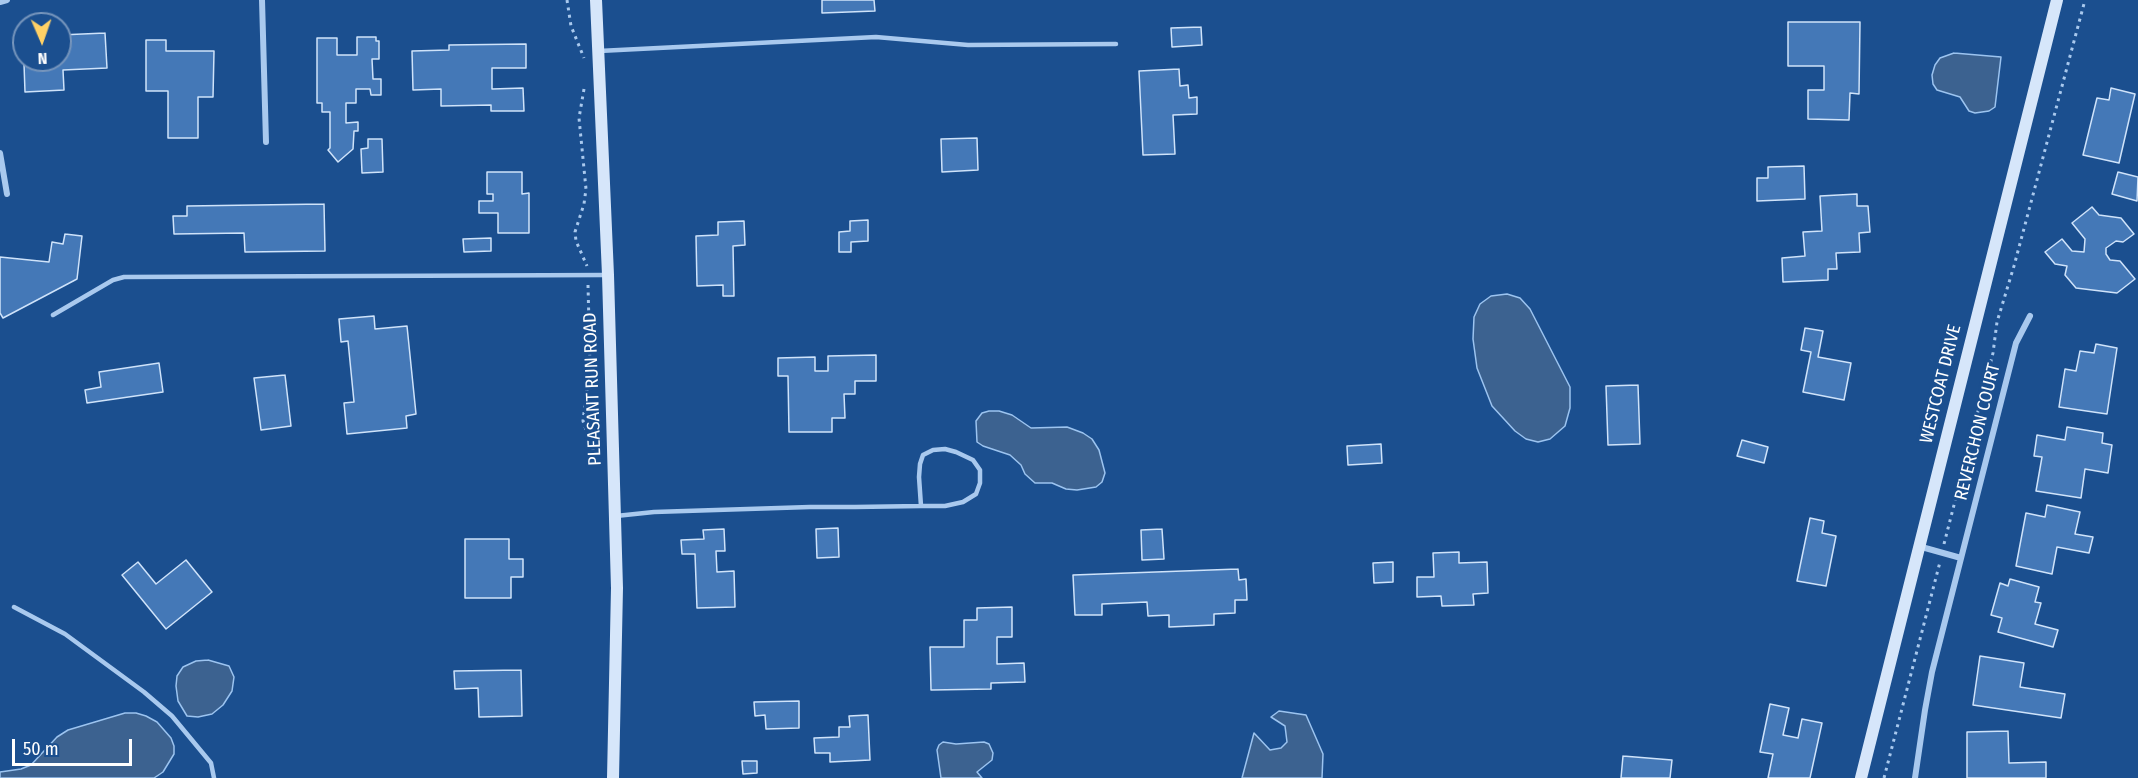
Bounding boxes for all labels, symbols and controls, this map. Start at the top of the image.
north arrow [12,12,72,72]
text: N [37,49,48,68]
street label: PLEASANT RUN ROAD [580,312,606,466]
street label: WESTCOAT DRIVE [1916,322,1966,446]
street label: REVERCHON COURT [1951,361,2005,503]
scale bar [15,727,135,765]
text: 50 m [23,738,59,760]

